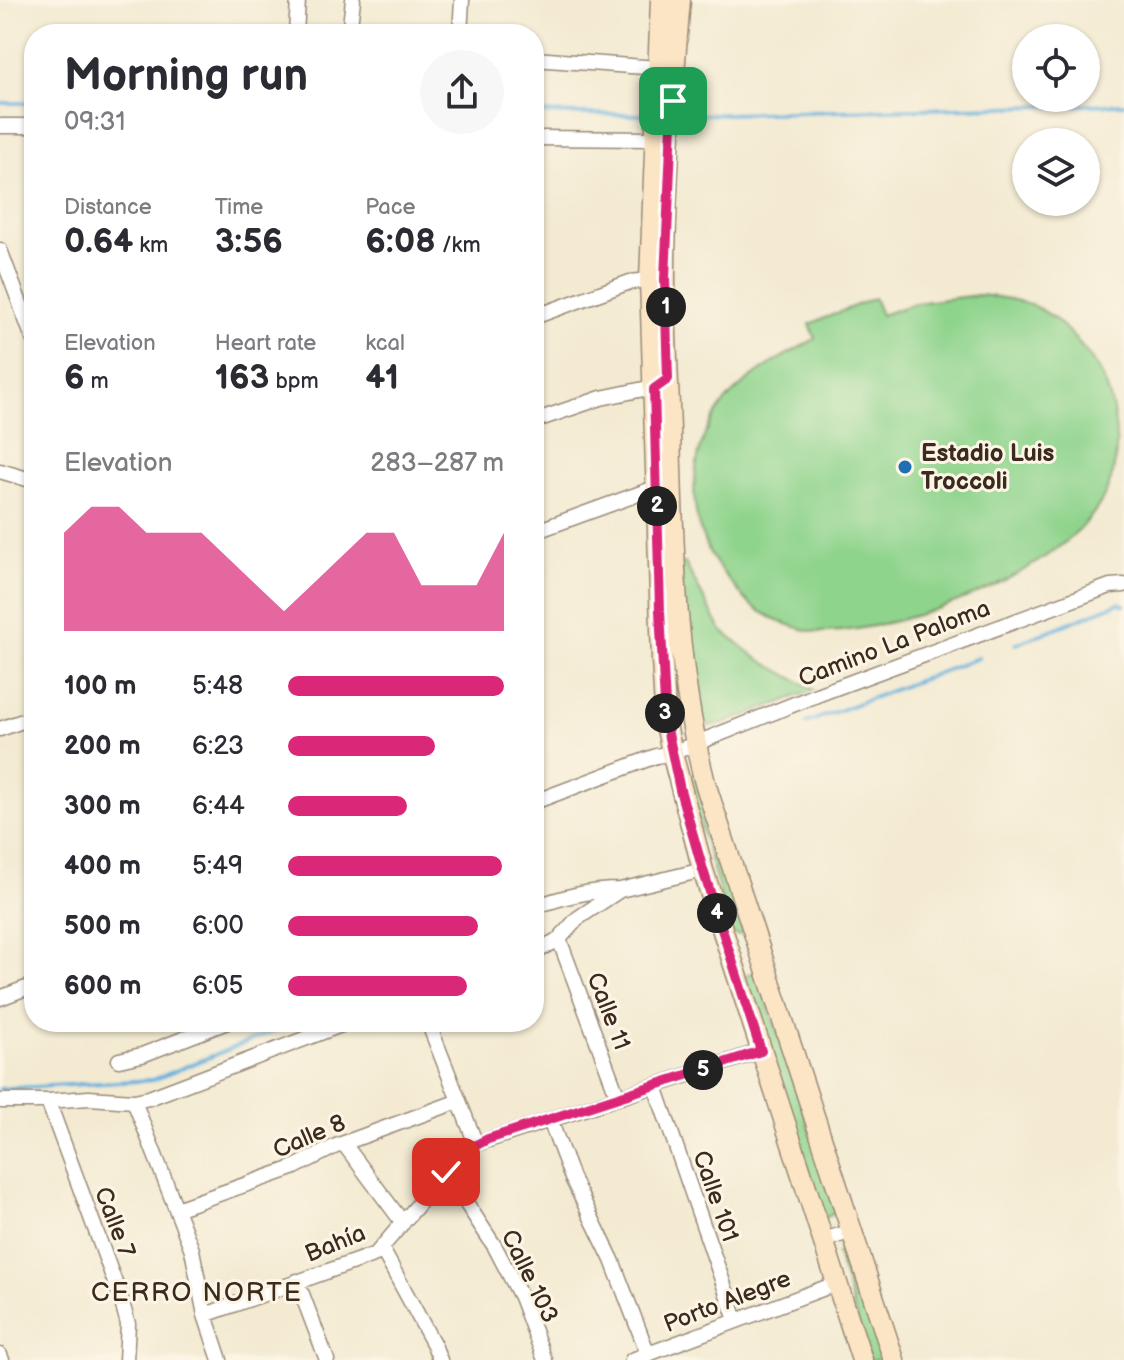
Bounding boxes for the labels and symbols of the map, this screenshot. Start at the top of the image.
pin [639,67,707,135]
pin: 1 [646,287,686,327]
place label: Estadio Luis Troccoli [921,439,1055,496]
marker: Estadio Luis Troccoli [896,458,914,476]
pin: 2 [637,486,677,526]
street label: Camino La Paloma [794,594,994,693]
pin: 3 [645,693,685,733]
pin: 4 [697,893,737,933]
street label: Calle 11 [581,968,636,1054]
pin: 5 [683,1050,723,1090]
street label: Calle 8 [269,1108,350,1165]
pin [412,1138,480,1206]
street label: Calle 101 [686,1147,745,1246]
street label: Calle 7 [88,1183,141,1262]
street label: Bahía [301,1218,370,1269]
street label: Calle 103 [495,1225,565,1328]
street label: Porto Alegre [660,1264,795,1339]
district label: CERRO NORTE [91,1278,303,1309]

